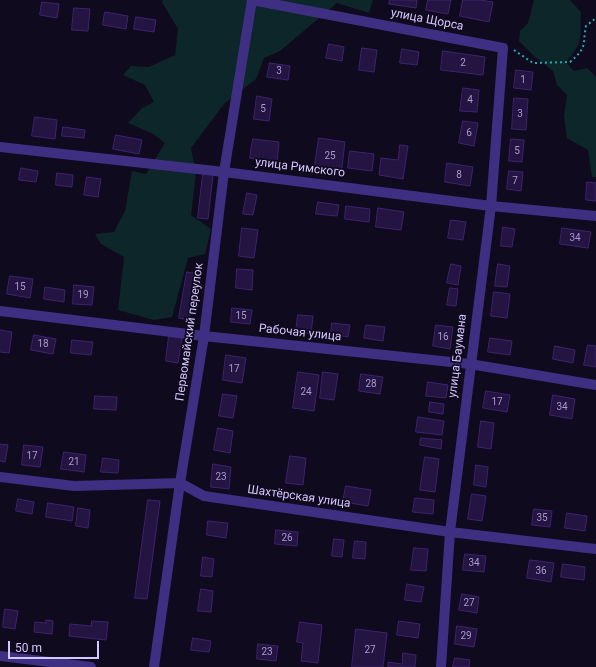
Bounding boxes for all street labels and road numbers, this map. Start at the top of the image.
street label: улица Щорса [389,6,465,34]
street label: улица Римского [254,155,346,181]
street label: Первомайский переулок [173,262,207,402]
street label: улица Баумана [446,313,470,399]
street label: Рабочая улица [258,321,342,345]
street label: Шахтёрская улица [247,483,351,511]

